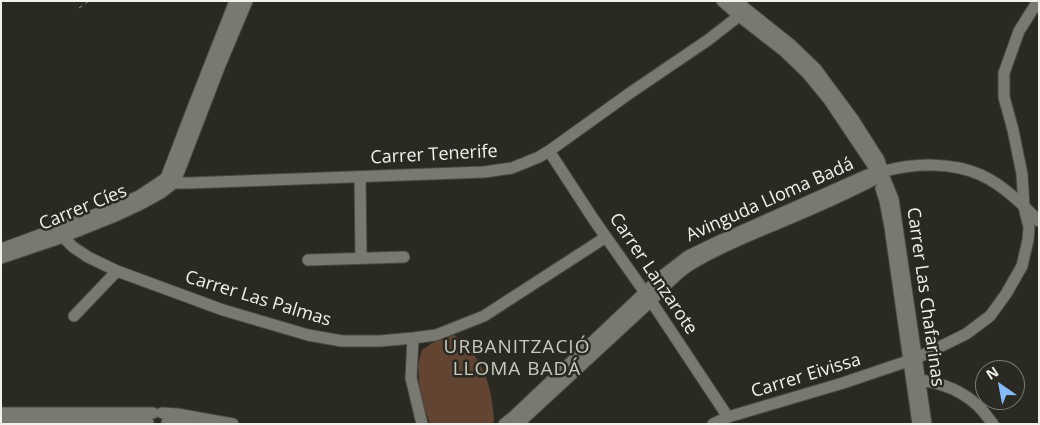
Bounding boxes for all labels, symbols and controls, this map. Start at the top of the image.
street label: Carrer Tenerife [370,141,498,169]
street label: Avinguda Lloma Badá [683,153,857,247]
street label: Carrer Cíes [36,181,130,235]
street label: Carrer Las Chafarinas [902,206,948,388]
street label: Carrer Lanzarote [604,209,702,339]
street label: Carrer Las Palmas [182,267,334,331]
district label: URBANITZACIÓ LLOMA BADÁ [442,337,592,381]
street label: Carrer Eivissa [749,349,863,403]
north arrow [975,360,1025,410]
text: N [982,362,1002,384]

